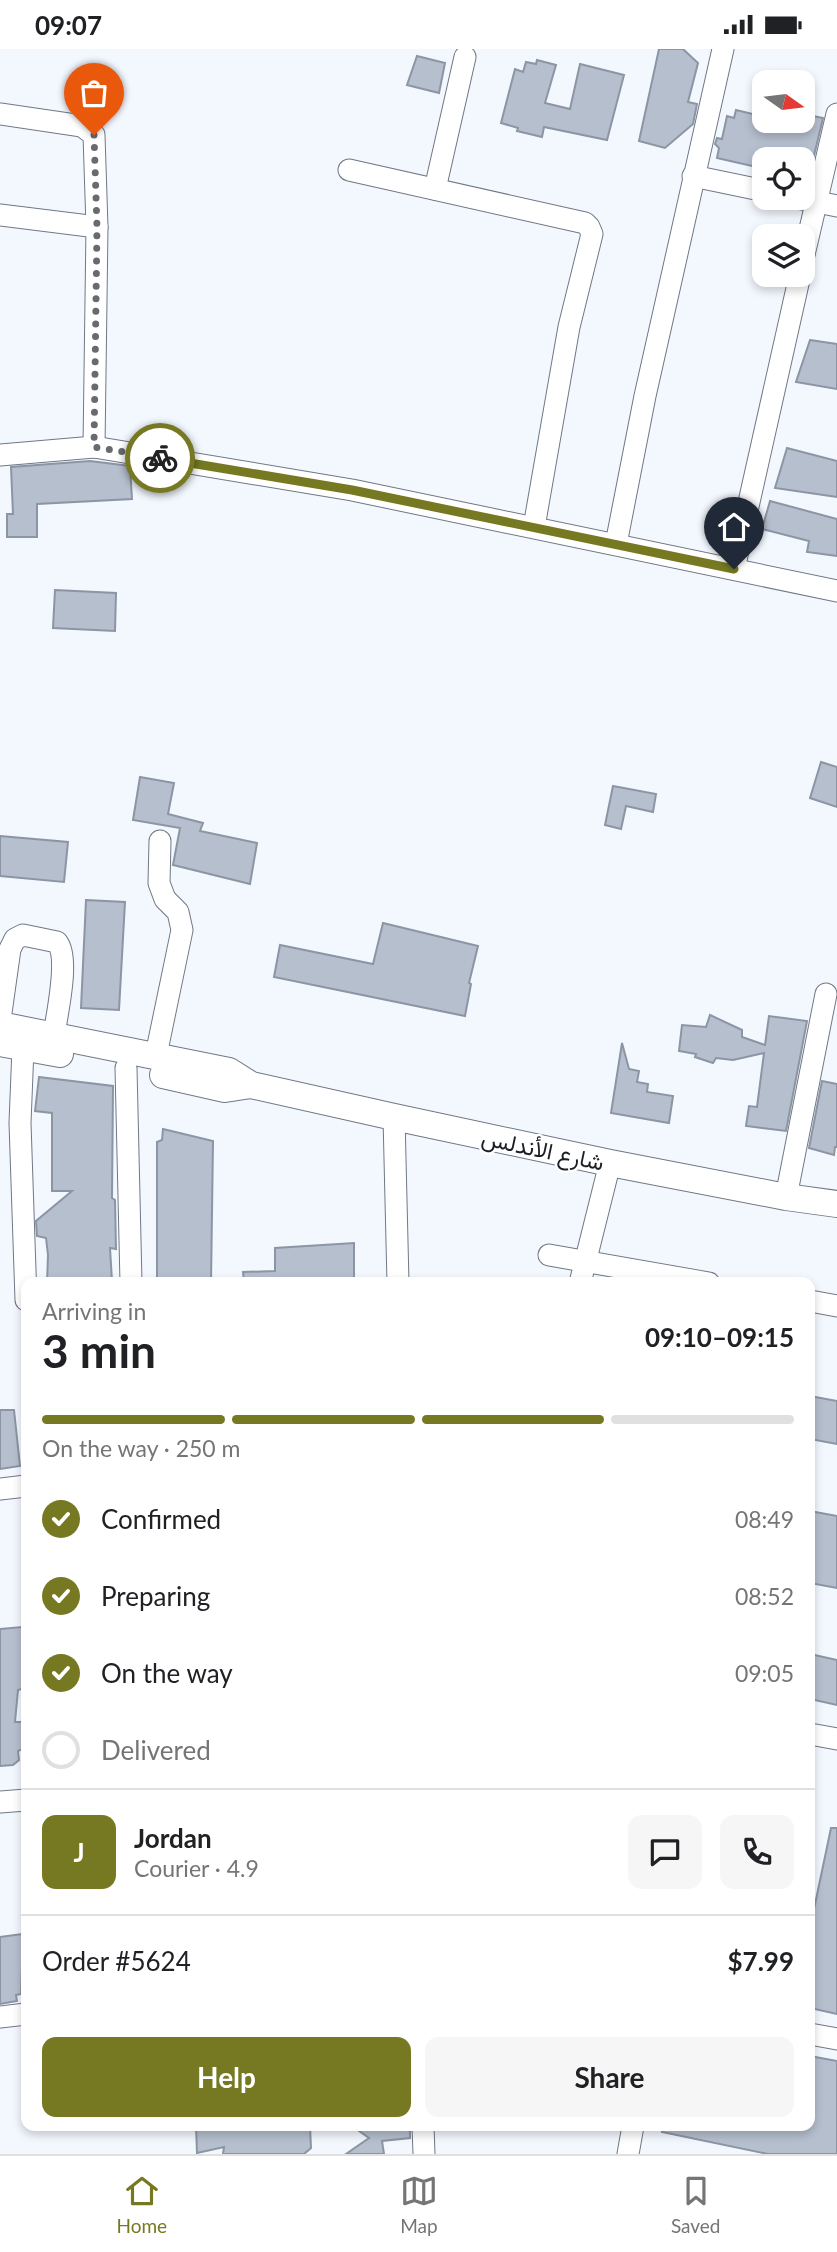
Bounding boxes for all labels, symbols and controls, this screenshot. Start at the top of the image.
text: 09:07 [35,9,102,41]
pin [64,63,124,135]
north arrow [752,70,816,133]
map controls [752,70,815,287]
icon: bag [75,74,113,112]
button: locate [752,147,815,210]
button: layers [752,224,815,287]
courier [125,423,195,493]
icon: bike [141,439,179,477]
pin [704,497,764,569]
icon: home [715,508,753,546]
street label: شارع الأندلس [479,1122,607,1179]
text: Arriving in [42,1297,146,1325]
text: 09:10–09:15 [645,1321,794,1353]
text: 3 min [42,1323,156,1378]
text: On the way · 250 m [42,1434,241,1462]
icon: check [42,1500,80,1538]
text: Confirmed [101,1503,221,1535]
text: 08:49 [735,1505,794,1533]
icon: check [42,1577,80,1615]
text: Preparing [101,1580,210,1612]
text: 08:52 [735,1582,794,1610]
icon: check [42,1654,80,1692]
text: On the way [101,1657,233,1689]
text: 09:05 [735,1659,794,1687]
text: Delivered [101,1734,211,1766]
button: chat [628,1815,702,1889]
button: phone [720,1815,794,1889]
text: Jordan [134,1822,212,1854]
text: J [73,1836,85,1868]
text: Courier · 4.9 [134,1854,259,1882]
text: Order #5624 [42,1945,191,1977]
text: $7.99 [728,1945,794,1977]
button: Help [42,2037,411,2117]
button: Share [425,2037,794,2117]
tab: Home [116,2172,167,2237]
tab: Map [400,2172,438,2237]
tab: Saved [671,2172,721,2237]

